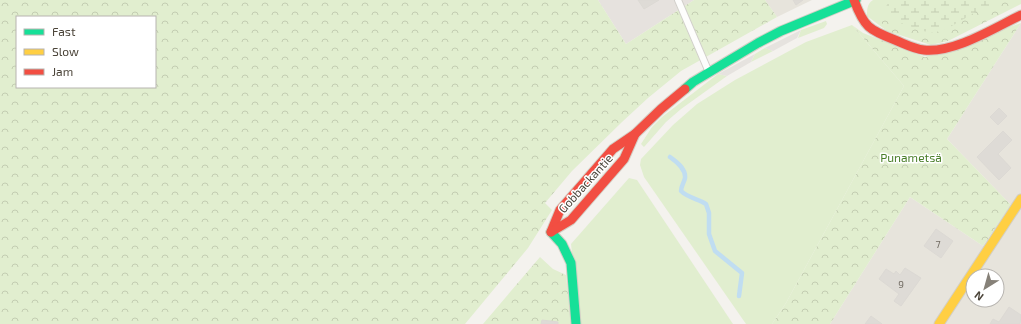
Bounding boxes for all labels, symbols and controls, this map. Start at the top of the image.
legend [16,16,156,88]
text: Fast [52,24,76,38]
text: Slow [52,44,79,58]
text: Jam [52,64,73,78]
park label: Punametsä [880,150,942,164]
street label: Gobbackantie [555,151,615,215]
house number: 7 [935,238,941,250]
north arrow [965,268,1005,308]
house number: 9 [898,278,904,290]
text: N [972,289,986,304]

